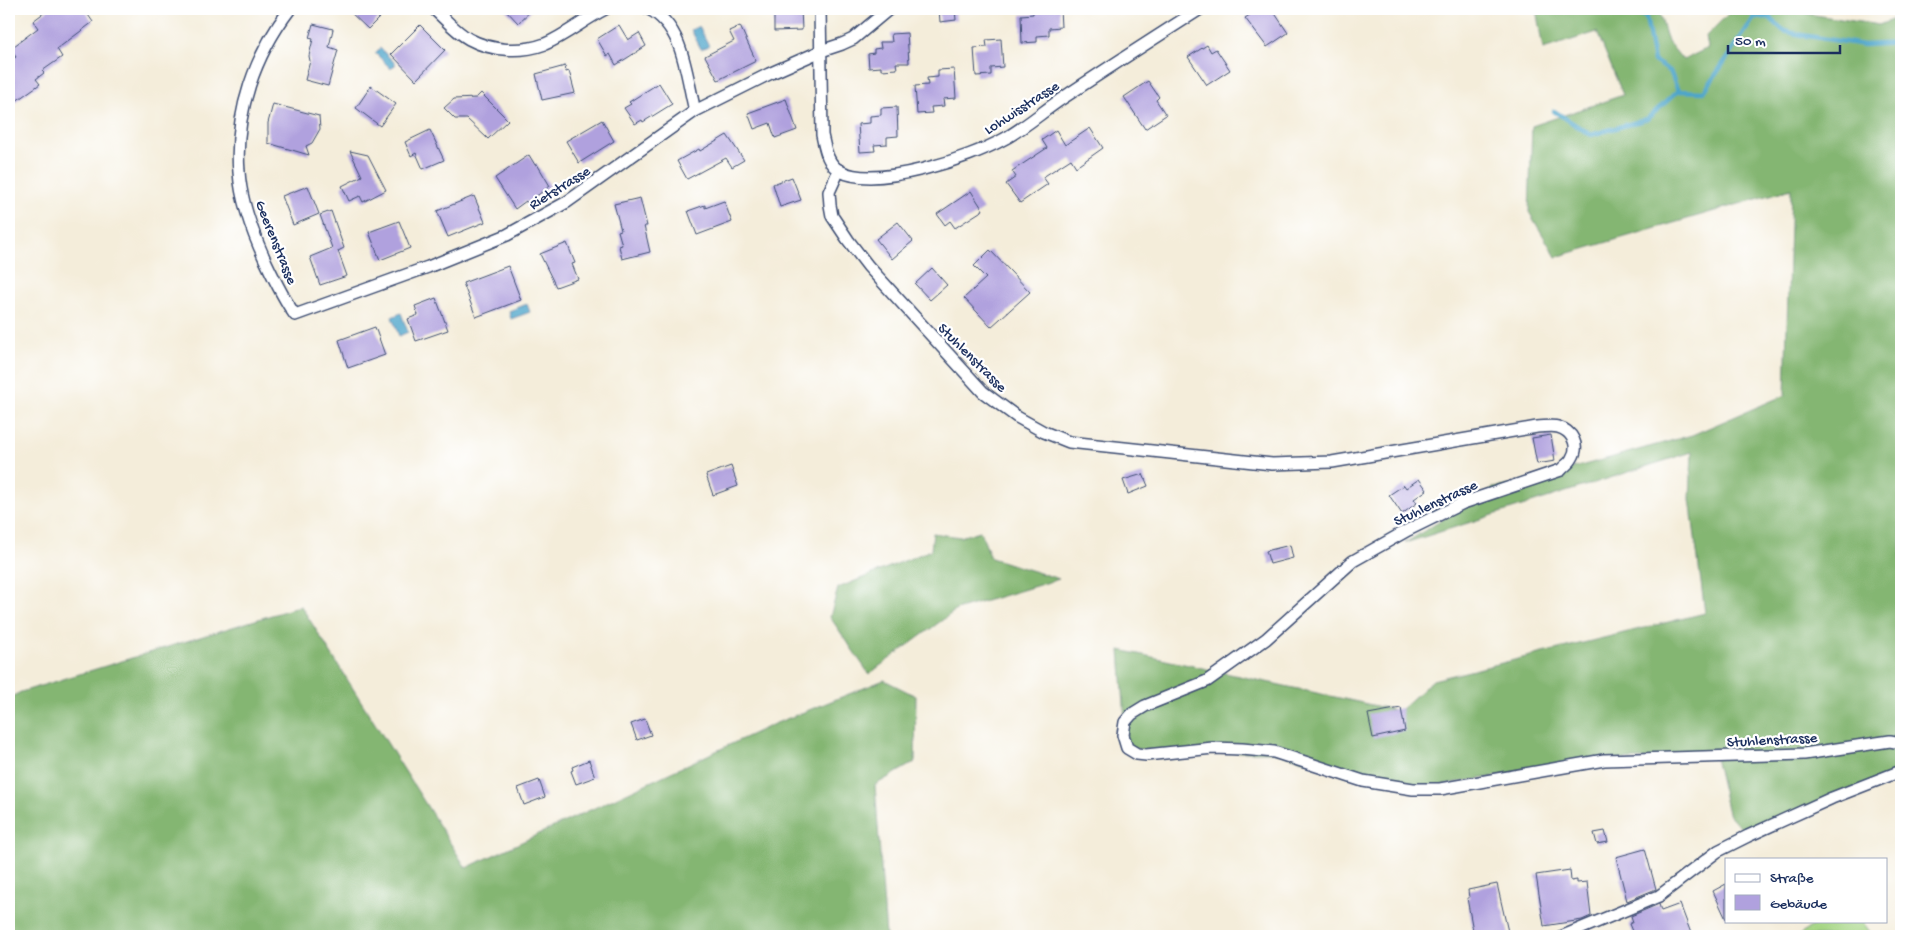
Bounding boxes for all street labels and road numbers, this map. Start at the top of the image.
street label: Lohwisstrasse [981,78,1063,140]
street label: Rietstrasse [526,163,594,215]
street label: Geerenstrasse [250,198,300,288]
street label: Stuhlenstrasse [933,320,1010,397]
street label: Stuhlenstrasse [1391,476,1481,531]
street label: Stuhlenstrasse [1726,730,1818,752]

